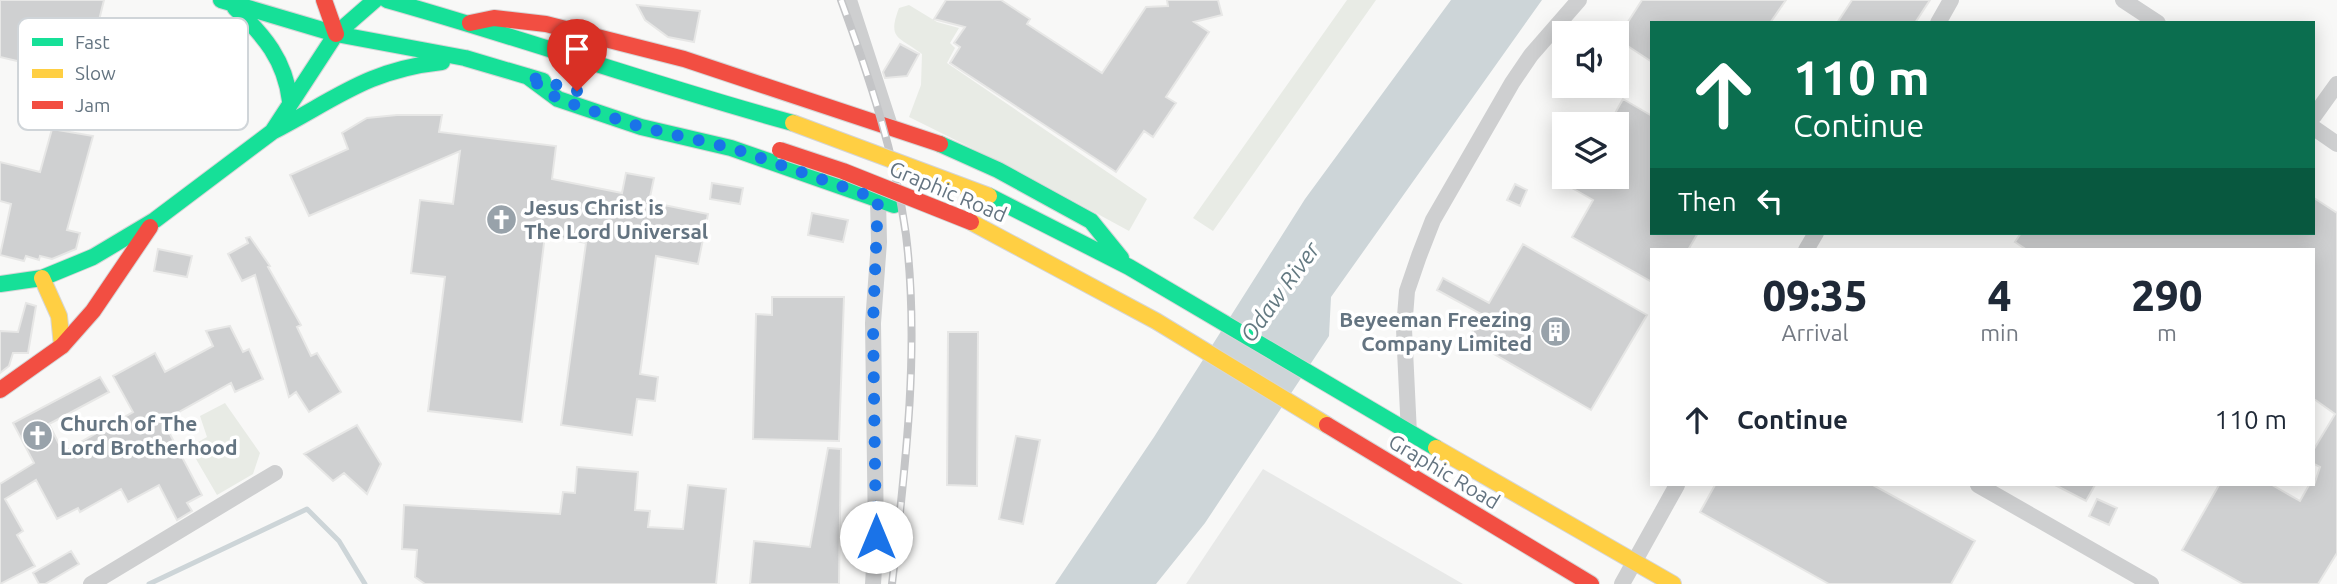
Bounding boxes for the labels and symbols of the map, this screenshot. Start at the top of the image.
legend [18,18,248,130]
pin [547,19,607,91]
text: Fast [75,31,110,53]
text: Slow [75,62,116,84]
text: Jam [75,94,111,116]
street label: Graphic Road [886,156,1011,227]
place label: Jesus Christ is The Lord Universal [524,195,708,243]
church icon: Jesus Christ is The Lord Universal [484,203,518,237]
water label: Odaw River [1235,236,1325,346]
place label: Beyeeman Freezing Company Limited [1339,307,1532,355]
building icon: Beyeeman Freezing Company Limited [1538,315,1572,349]
place label: Church of The Lord Brotherhood [60,411,237,459]
church icon: Church of The Lord Brotherhood [20,419,54,453]
street label: Graphic Road [1385,429,1504,514]
position arrow [839,500,913,574]

